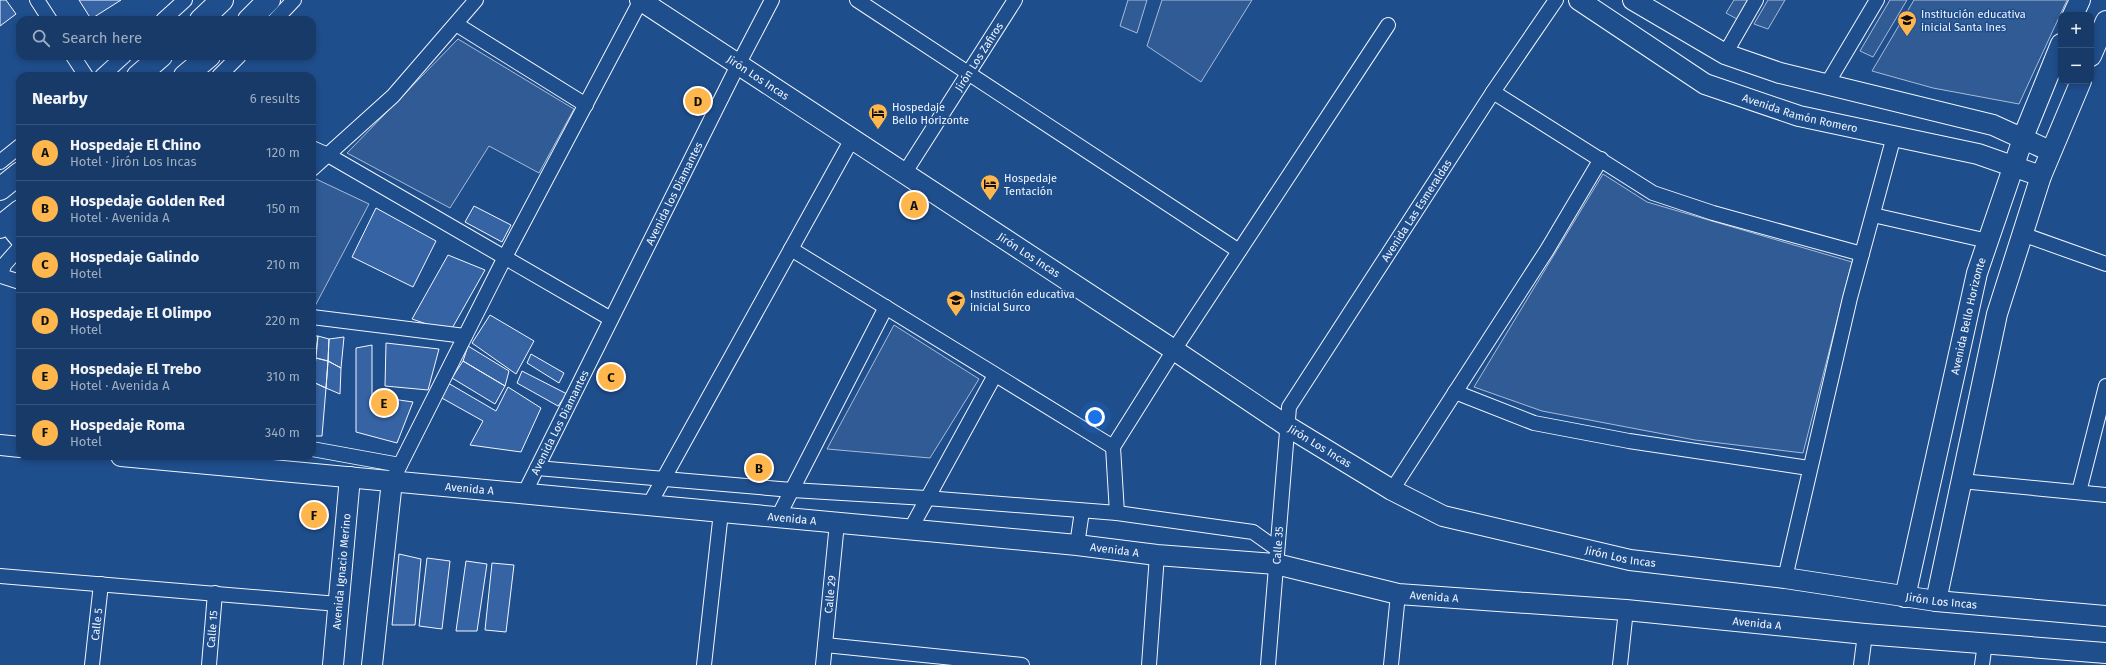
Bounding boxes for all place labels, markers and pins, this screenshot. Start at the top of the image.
place label: Institución educativa inicial Santa Ines [1921,8,2026,34]
school or university icon: Institución educativa inicial Santa Ines [1896,9,1918,37]
pin: D [685,86,711,116]
place label: Hospedaje Bello Horizonte [892,101,969,127]
hotel icon: Hospedaje Bello Horizonte [867,102,889,130]
place label: Hospedaje Tentación [1004,172,1057,198]
hotel icon: Hospedaje Tentación [979,173,1001,201]
pin: A [901,190,927,220]
place label: Institución educativa inicial Surco [970,288,1075,314]
school or university icon: Institución educativa inicial Surco [945,289,967,317]
pin: C [598,362,624,392]
pin: E [371,388,397,418]
pin: B [746,453,772,483]
pin: F [301,500,327,530]

